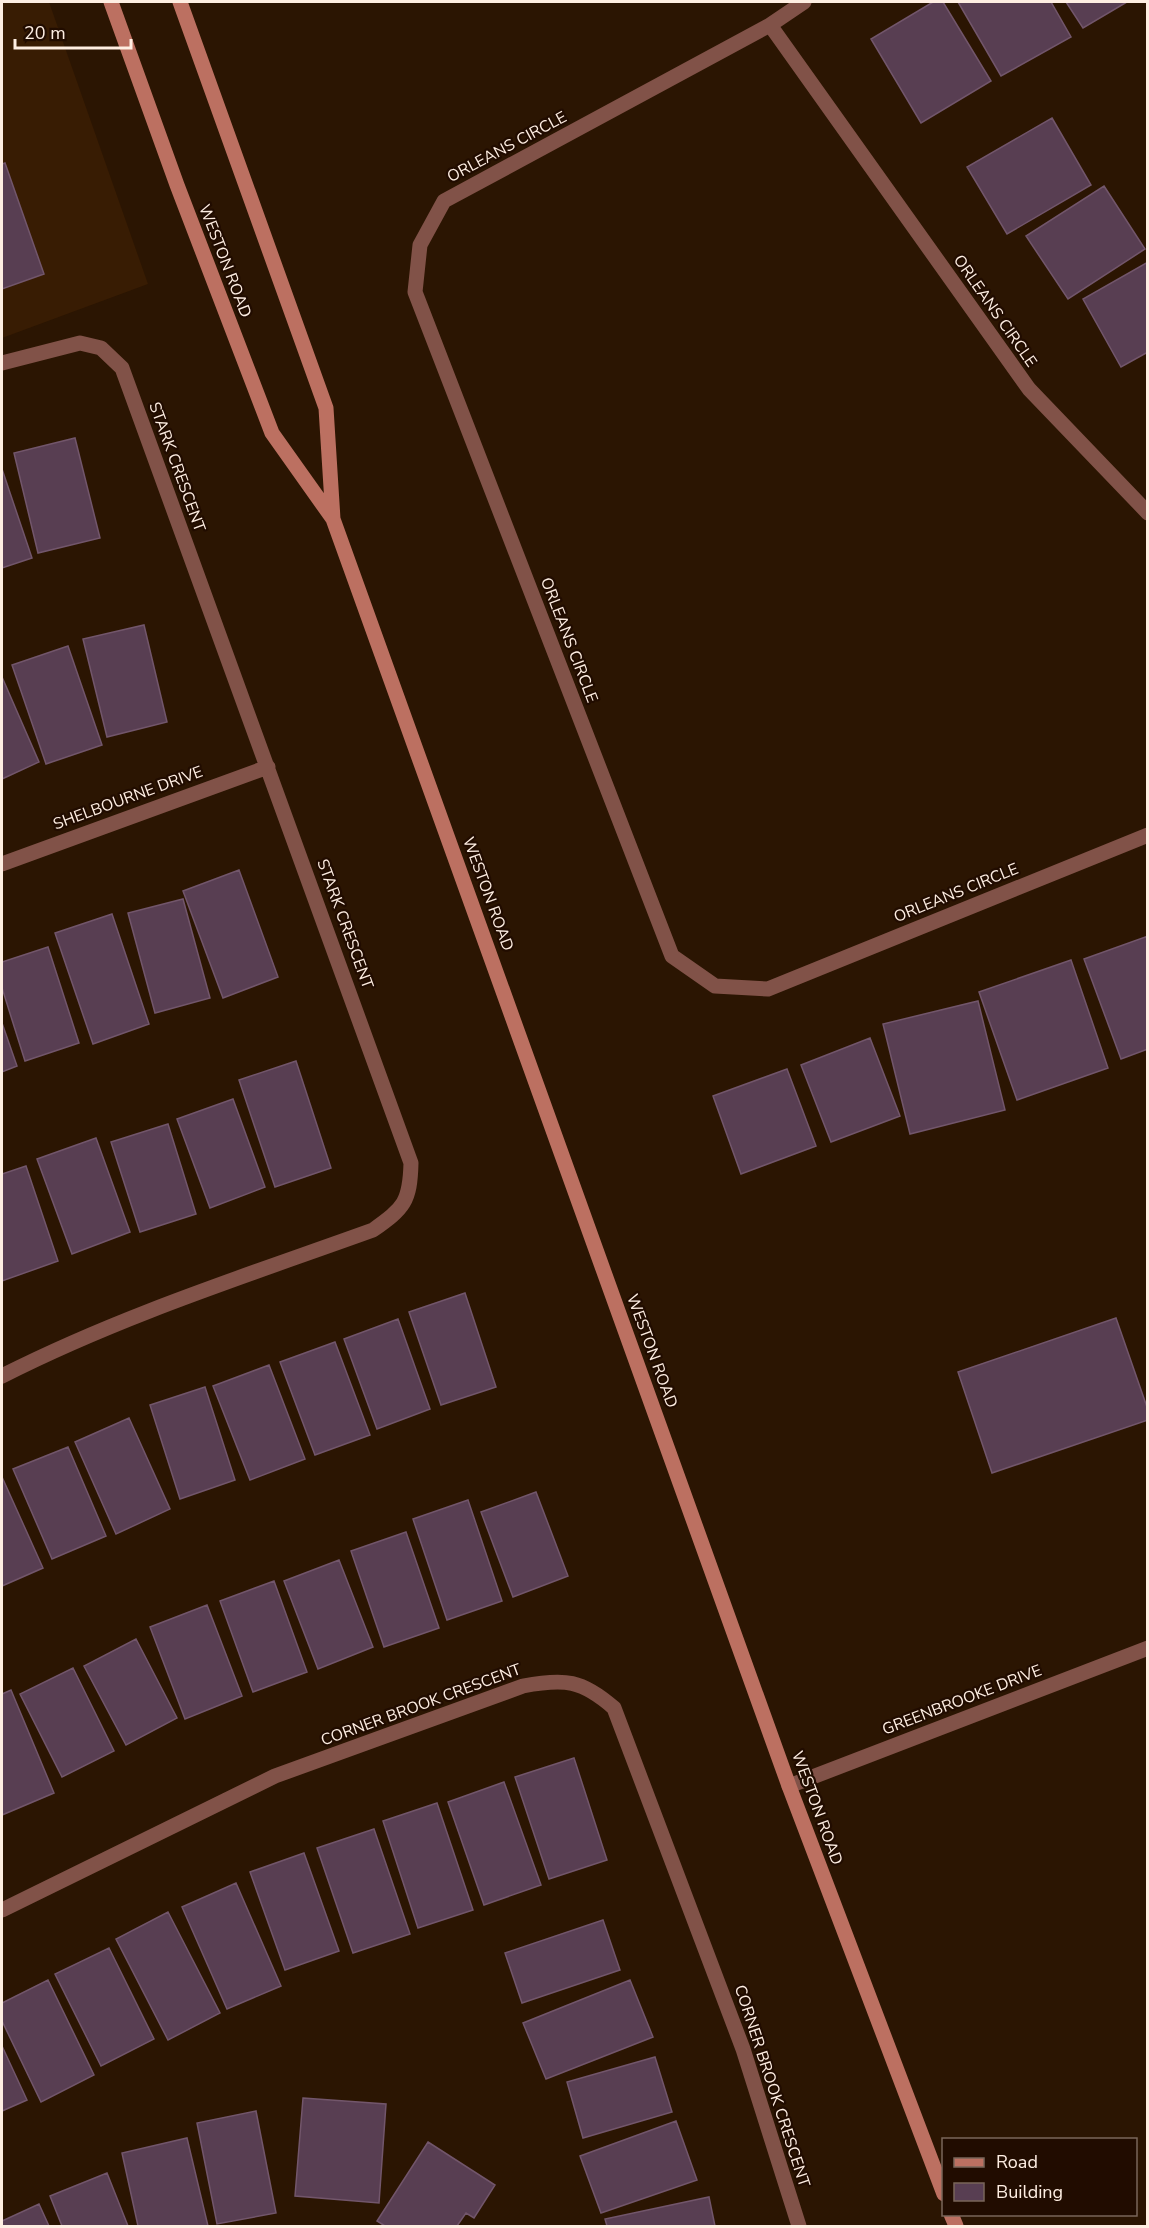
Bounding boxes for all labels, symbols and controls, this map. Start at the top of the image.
scale bar [15,12,130,50]
text: 20 m [24,21,66,45]
street label: ORLEANS CIRCLE [443,106,571,188]
street label: WESTON ROAD [193,201,257,321]
street label: ORLEANS CIRCLE [948,250,1042,372]
street label: STARK CRESCENT [143,399,211,535]
street label: ORLEANS CIRCLE [535,574,603,706]
street label: SHELBOURNE DRIVE [50,761,206,835]
street label: WESTON ROAD [457,834,519,954]
street label: STARK CRESCENT [311,856,379,992]
street label: ORLEANS CIRCLE [890,858,1022,928]
street label: WESTON ROAD [621,1291,683,1411]
street label: CORNER BROOK CRESCENT [318,1658,524,1752]
street label: GREENBROOKE DRIVE [879,1659,1045,1741]
street label: WESTON ROAD [786,1748,848,1868]
street label: CORNER BROOK CRESCENT [729,1982,815,2190]
legend [942,2138,1137,2216]
text: Road [996,2150,1038,2174]
text: Building [996,2180,1063,2204]

